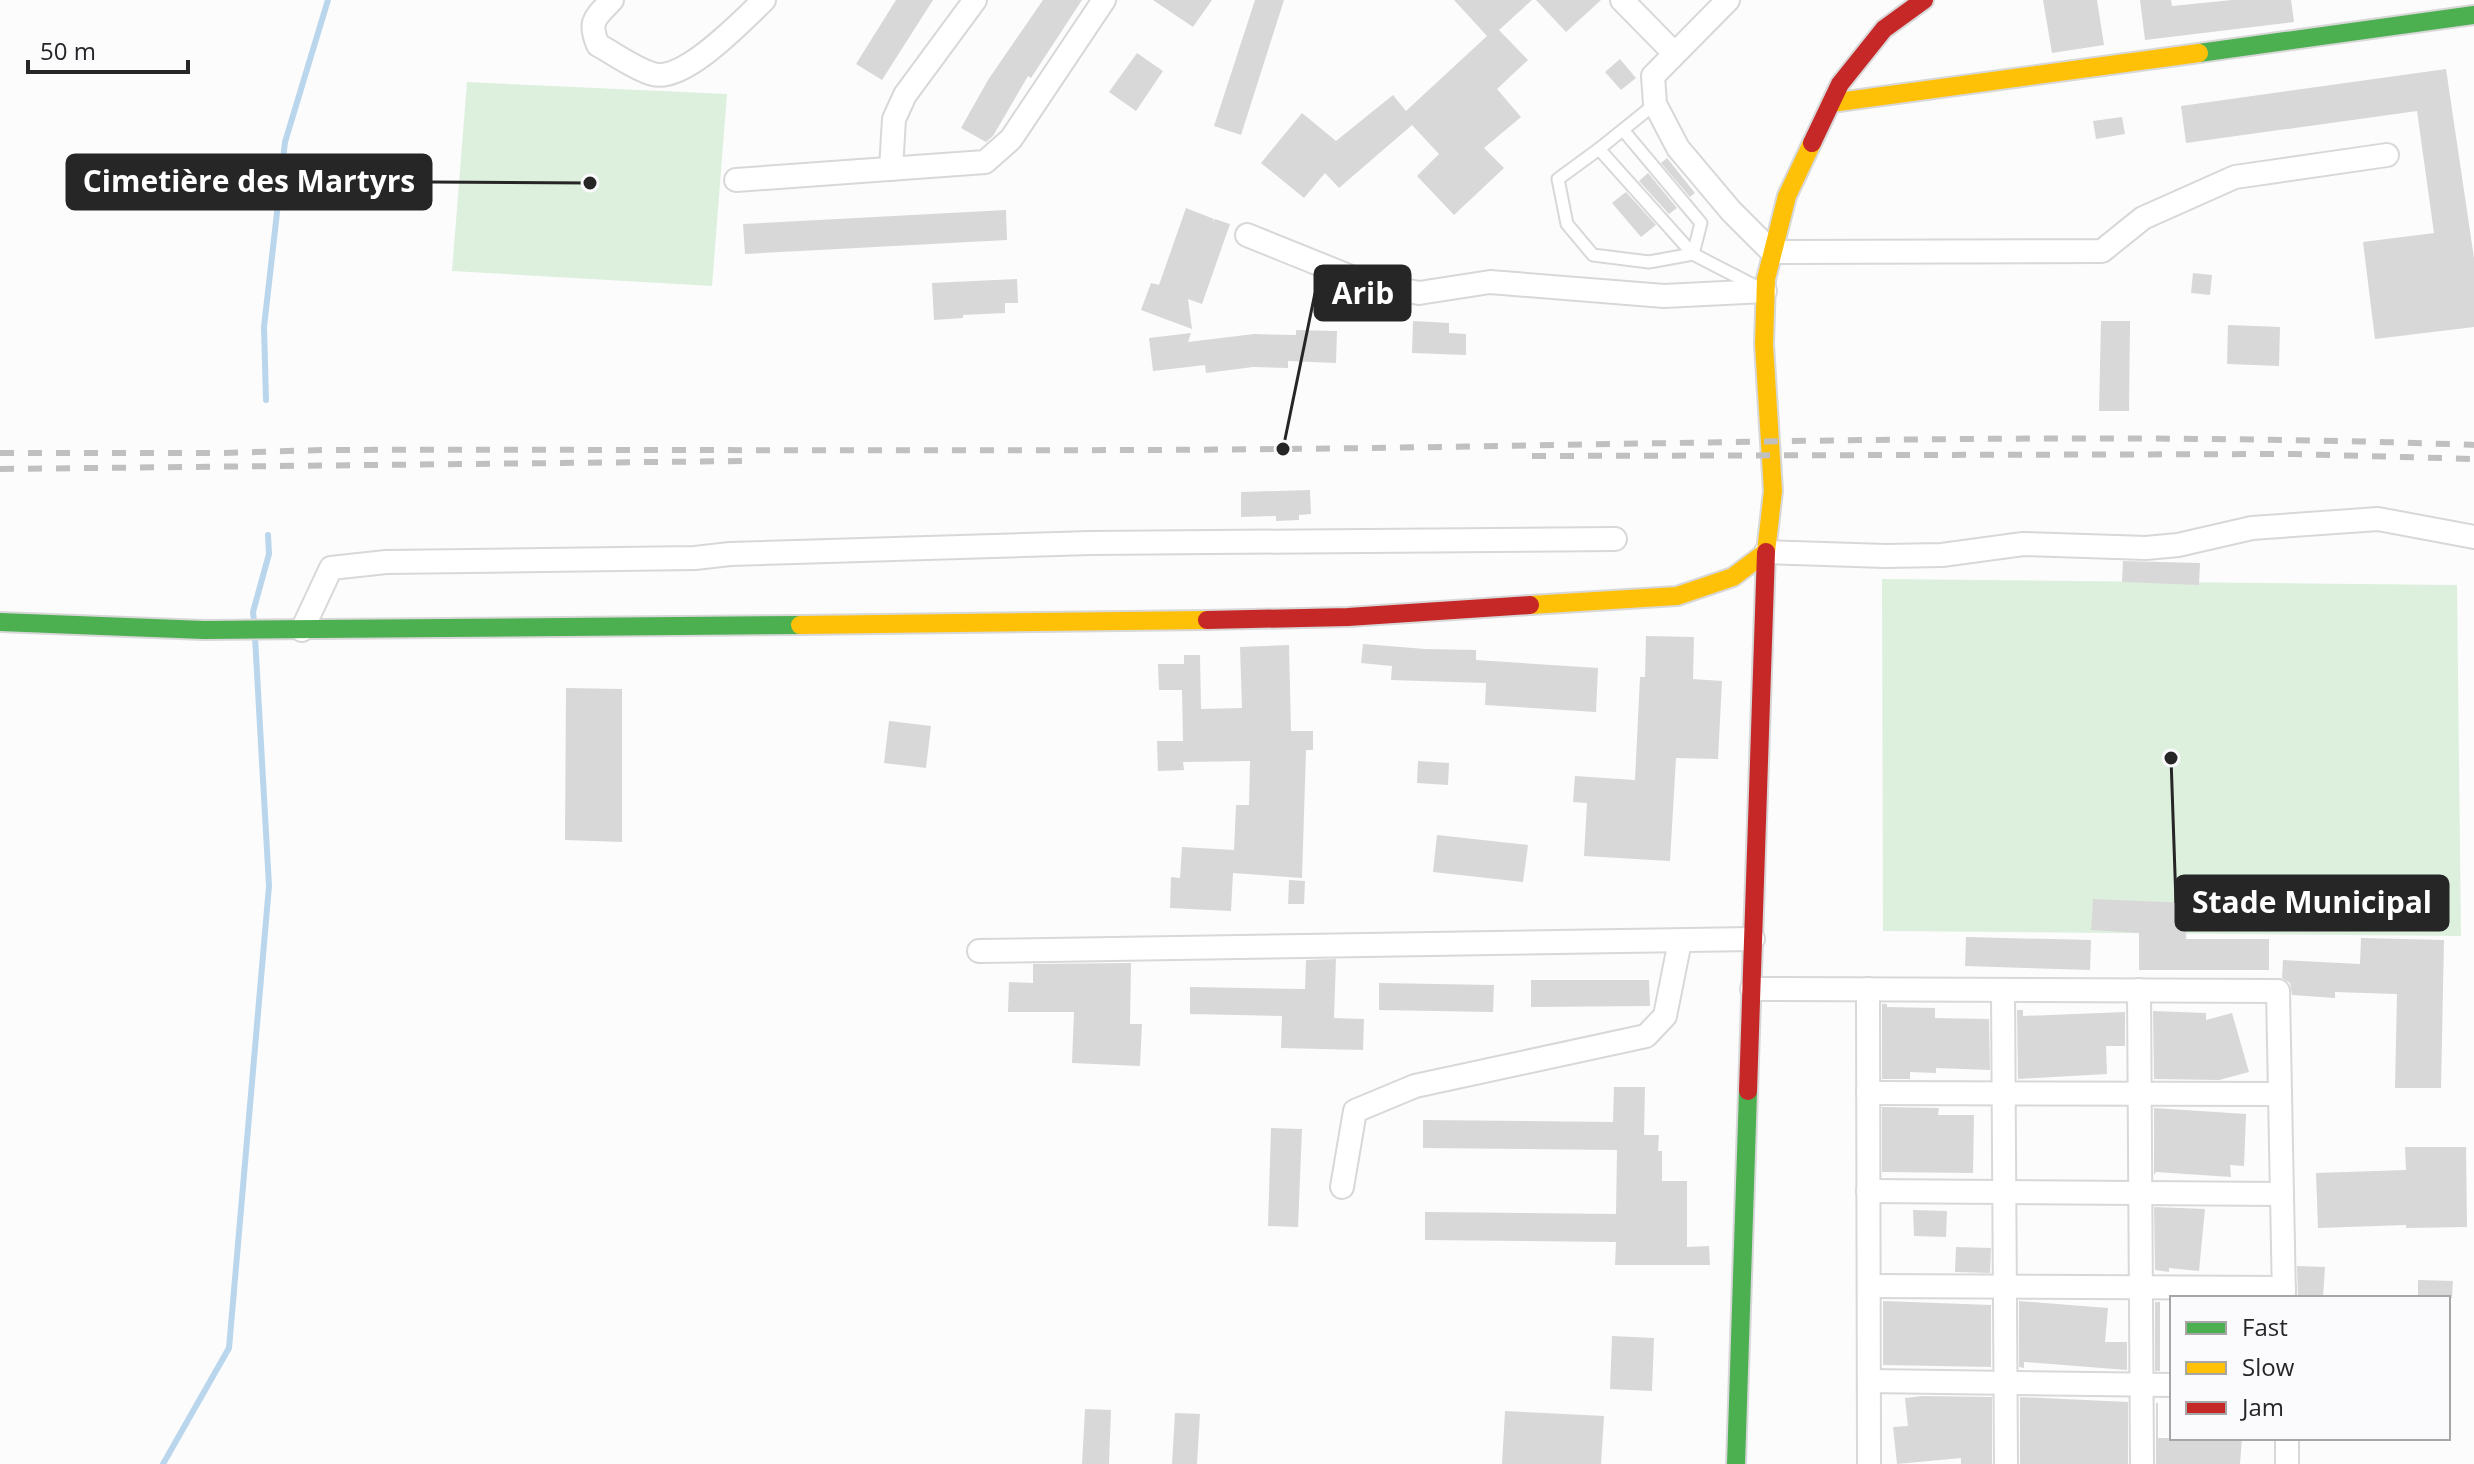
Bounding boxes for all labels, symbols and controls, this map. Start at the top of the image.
scale bar [28,24,188,74]
text: 50 m [40,34,96,67]
callout: Cimetière des Martyrs [67,155,431,209]
text: Cimetière des Martyrs [83,160,415,201]
callout: Arib [1315,266,1410,320]
text: Arib [1332,272,1394,313]
callout: Stade Municipal [2176,876,2448,930]
text: Stade Municipal [2192,881,2432,922]
legend [2170,1296,2450,1440]
text: Fast [2242,1310,2288,1343]
text: Slow [2242,1350,2295,1383]
text: Jam [2240,1390,2284,1423]

